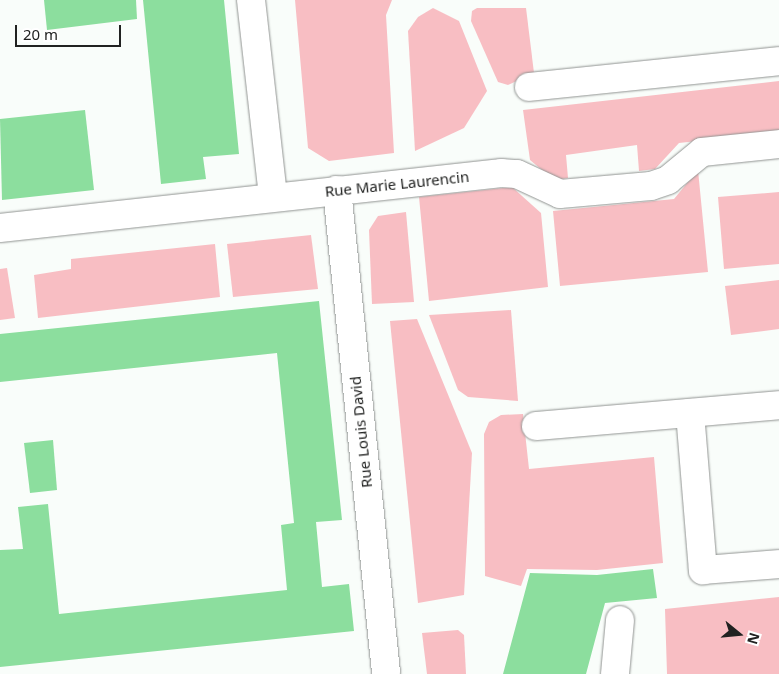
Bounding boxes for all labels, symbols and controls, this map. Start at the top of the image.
scale bar [18,15,124,47]
text: 20 m [23,24,58,44]
street label: Rue Marie Laurencin [324,167,470,201]
street label: Rue Louis David [346,375,376,489]
north arrow [714,609,764,659]
text: N [743,630,765,647]

